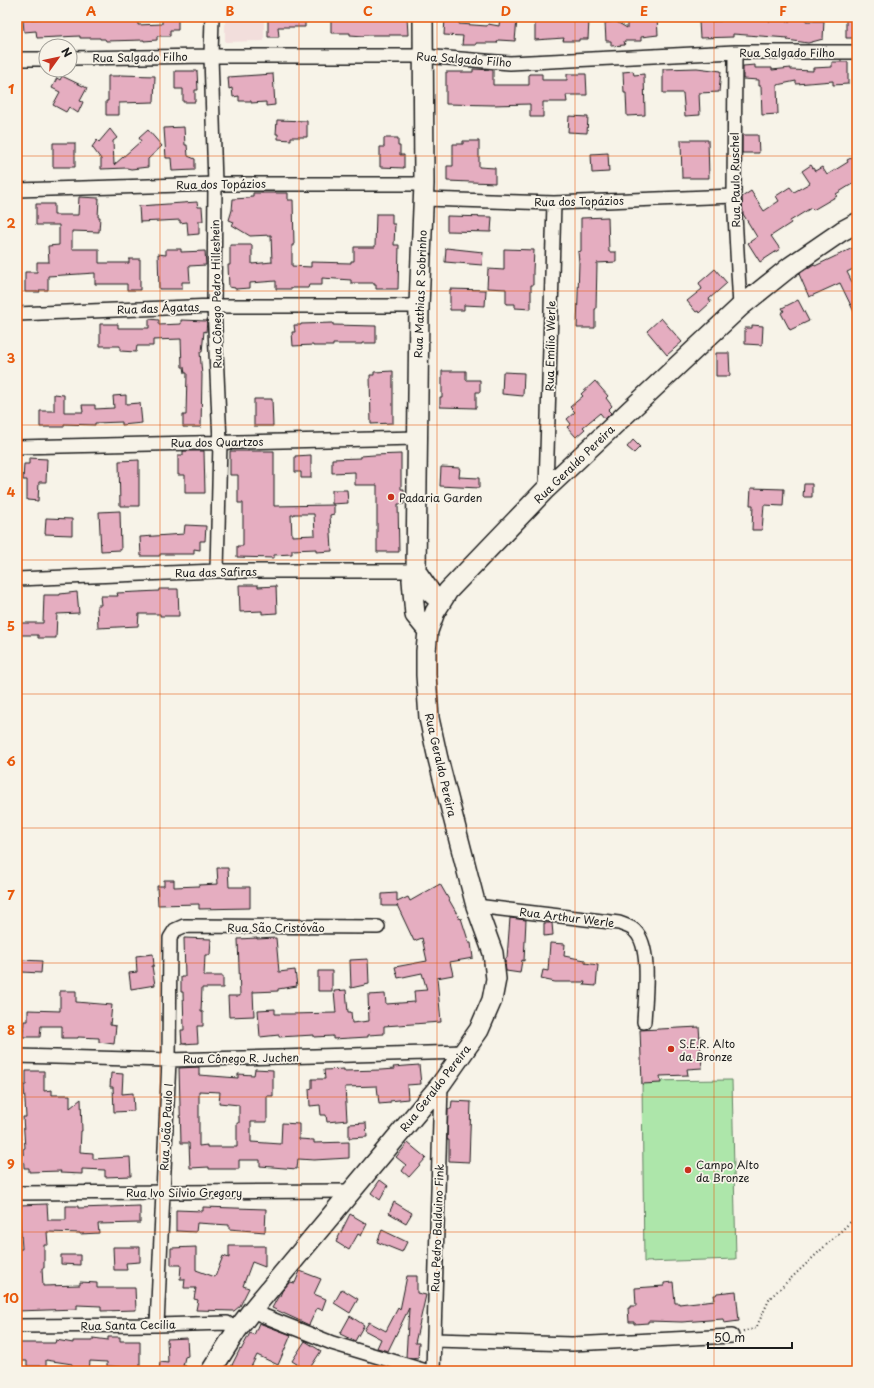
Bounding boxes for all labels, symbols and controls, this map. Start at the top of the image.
text: A [86,1,96,20]
text: B [226,1,235,20]
text: C [363,1,373,20]
text: D [501,1,511,20]
text: E [640,1,648,20]
text: F [779,1,787,20]
north arrow [38,38,78,78]
text: N [57,44,76,61]
street label: Rua Salgado Filho [739,44,835,61]
street label: Rua Salgado Filho [416,47,512,71]
street label: Rua Salgado Filho [92,48,188,66]
text: 1 [8,79,14,98]
street label: Rua Paulo Ruschel [726,132,744,228]
street label: Rua dos Topázios [176,175,266,193]
street label: Rua dos Topázios [534,192,624,210]
text: 2 [6,213,16,232]
street label: Rua Cônego Pedro Hilleshein [206,219,226,369]
street label: Rua Mathias R Sobrinho [409,230,431,358]
street label: Rua das Ágatas [116,298,200,318]
street label: Rua Emílio Werle [541,300,559,392]
text: 3 [7,348,16,367]
street label: Rua Geraldo Pereira [530,421,618,507]
street label: Rua dos Quartzos [170,433,264,451]
text: 4 [7,482,16,501]
place label: Padaria Garden [399,489,482,506]
marker: Padaria Garden [386,492,396,502]
street label: Rua das Safiras [175,563,257,581]
text: 5 [7,616,15,635]
street label: Rua Geraldo Pereira [421,711,461,819]
text: 6 [6,751,16,770]
text: 7 [7,885,15,904]
street label: Rua Arthur Werle [519,903,615,931]
street label: Rua São Cristóvão [227,919,325,936]
text: 8 [7,1020,15,1039]
place label: S.E.R. Alto da Bronze [679,1035,735,1065]
street label: Rua Geraldo Pereira [396,1041,475,1135]
marker: S.E.R. Alto da Bronze [666,1044,676,1054]
street label: Rua Cônego R. Juchen [183,1048,299,1068]
street label: Rua João Paulo I [155,1083,177,1171]
text: 9 [7,1154,15,1173]
place label: Campo Alto da Bronze [696,1156,759,1186]
street label: Rua Pedro Balduino Fink [426,1163,448,1292]
marker: Campo Alto da Bronze [683,1165,693,1175]
street label: Rua Ivo Silvio Gregory [126,1184,242,1201]
text: 10 [3,1288,19,1307]
street label: Rua Santa Cecilia [80,1316,176,1334]
scale bar [708,1324,792,1350]
text: 50 m [714,1328,745,1346]

